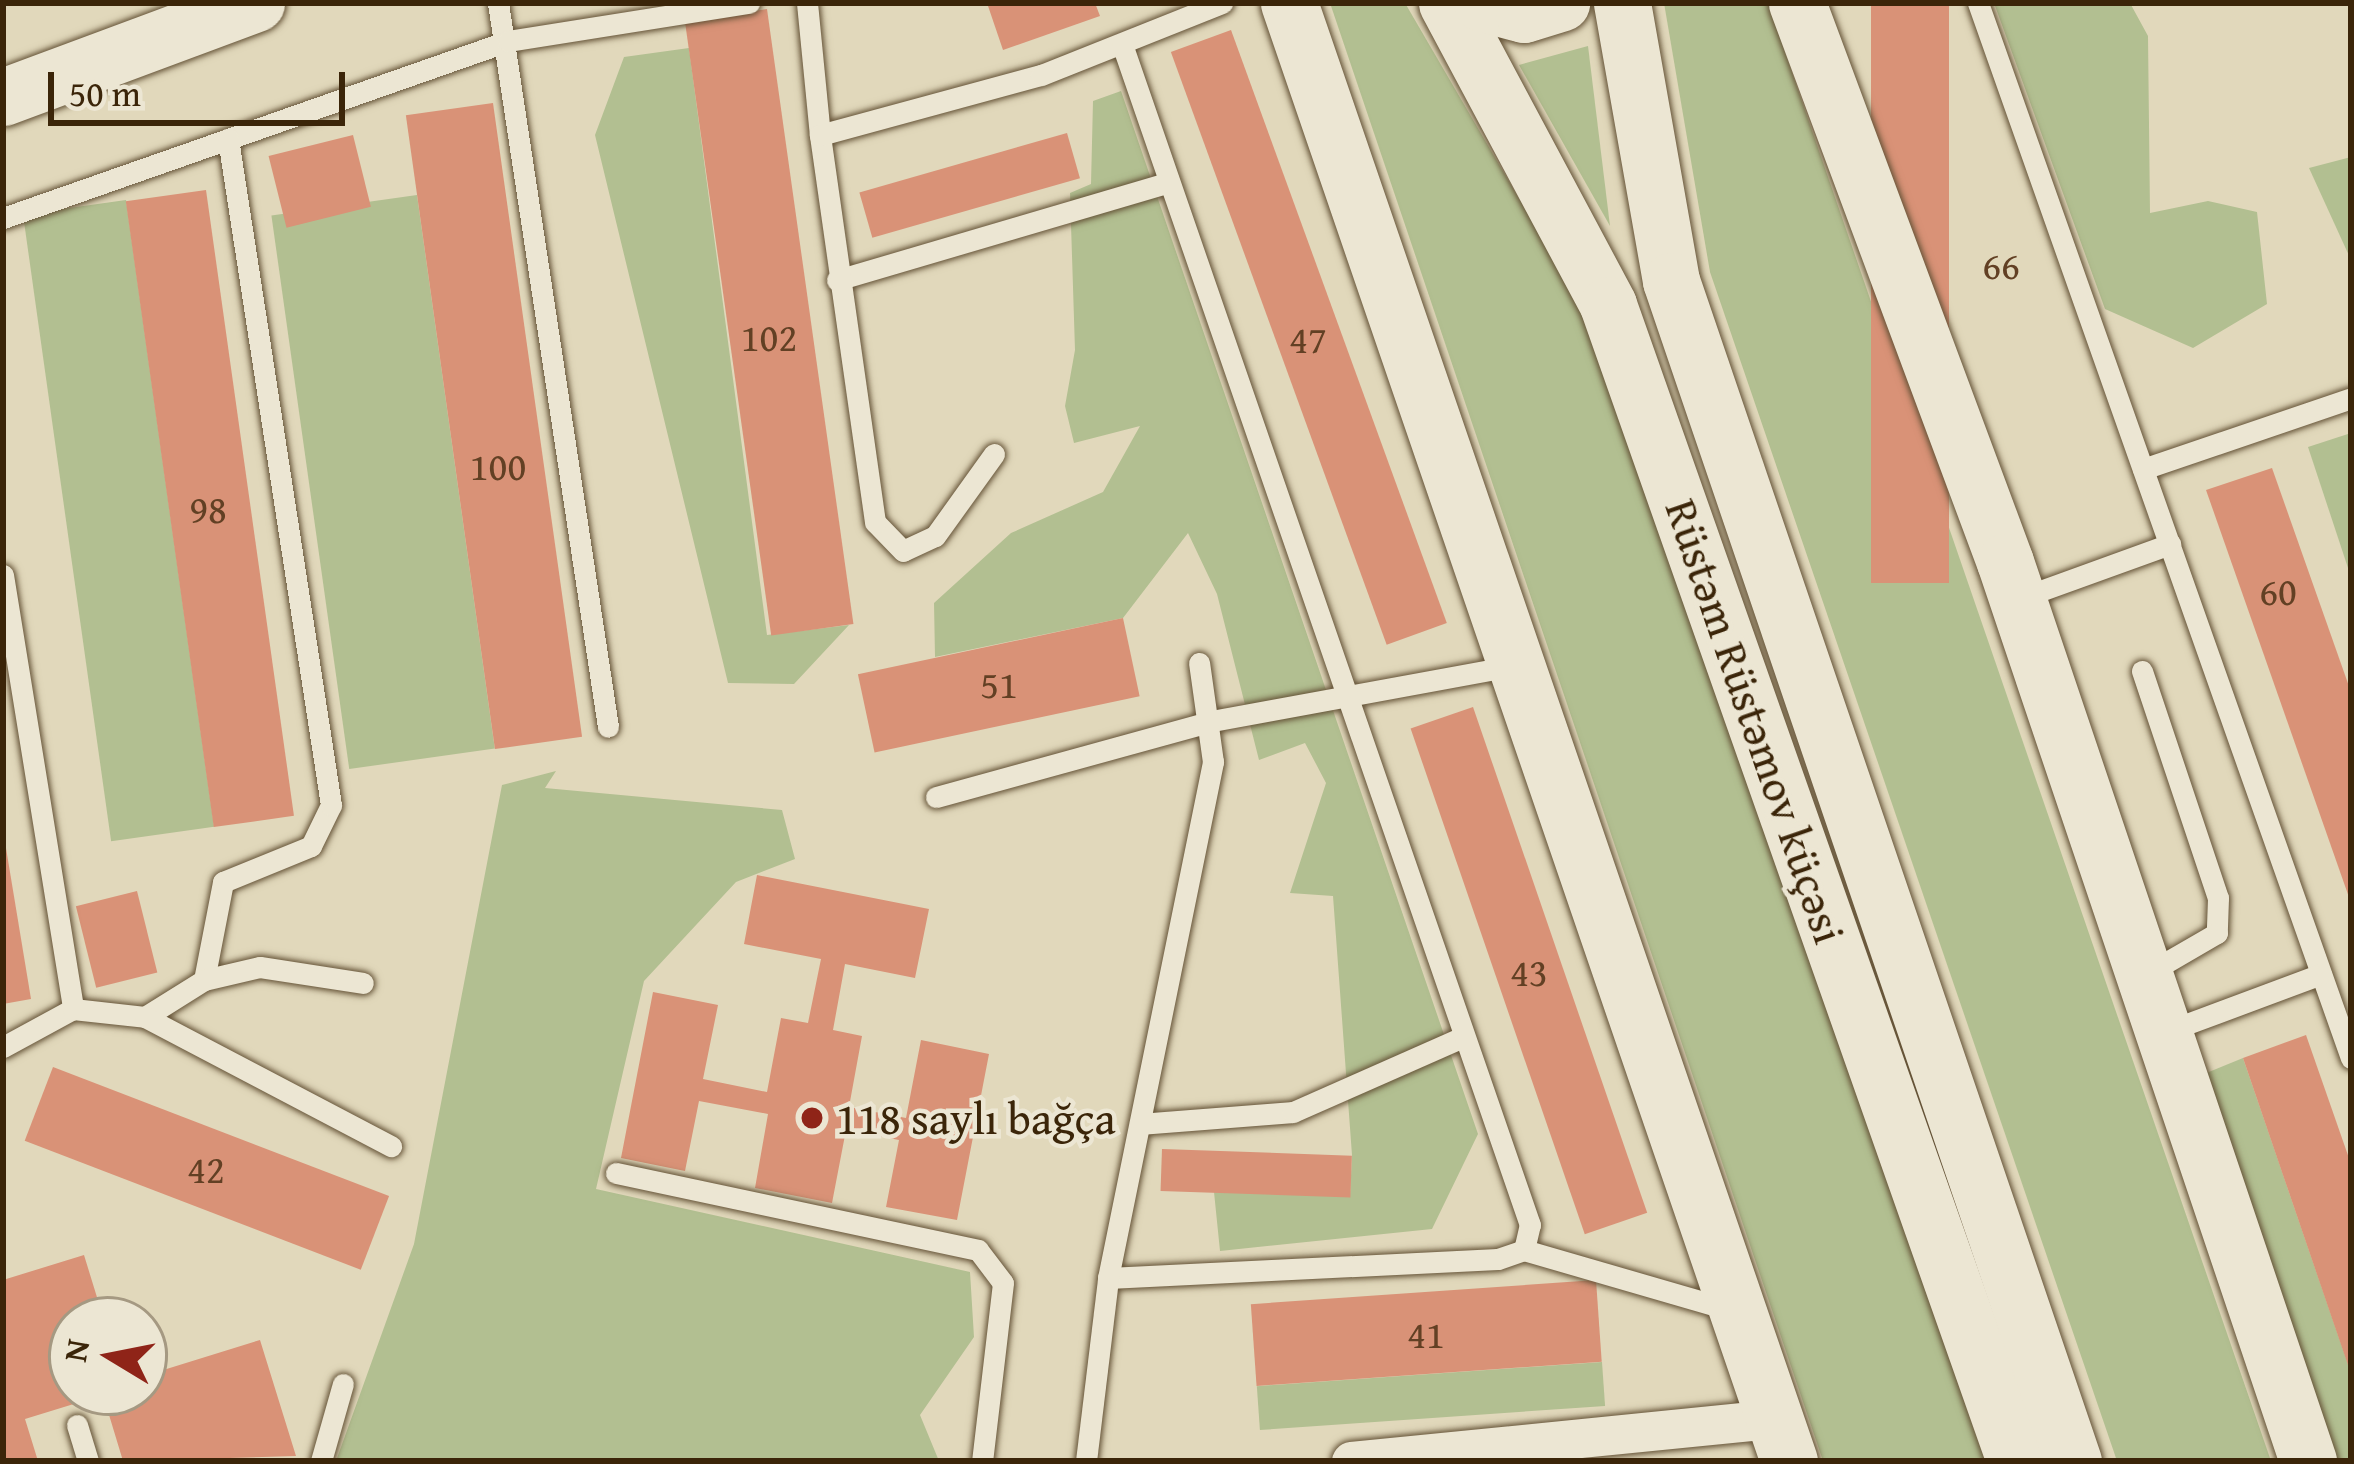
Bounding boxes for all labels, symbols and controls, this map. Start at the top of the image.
scale bar [54,48,351,122]
text: 50 m [69,66,141,119]
house number: 66 [1982,242,2020,288]
house number: 102 [741,314,797,360]
house number: 47 [1289,316,1327,362]
house number: 100 [470,443,526,489]
house number: 98 [189,486,227,532]
street label: Rüstəm Rüstəmov küçəsi [1655,492,1857,950]
house number: 60 [2259,568,2297,614]
house number: 51 [980,661,1018,707]
house number: 43 [1510,949,1548,995]
place label: 118 saylı bağça [836,1091,1116,1145]
marker: 118 saylı bağça [799,1105,825,1131]
house number: 42 [187,1146,225,1192]
north arrow [48,1296,168,1416]
house number: 41 [1407,1311,1445,1357]
text: N [50,1335,101,1365]

